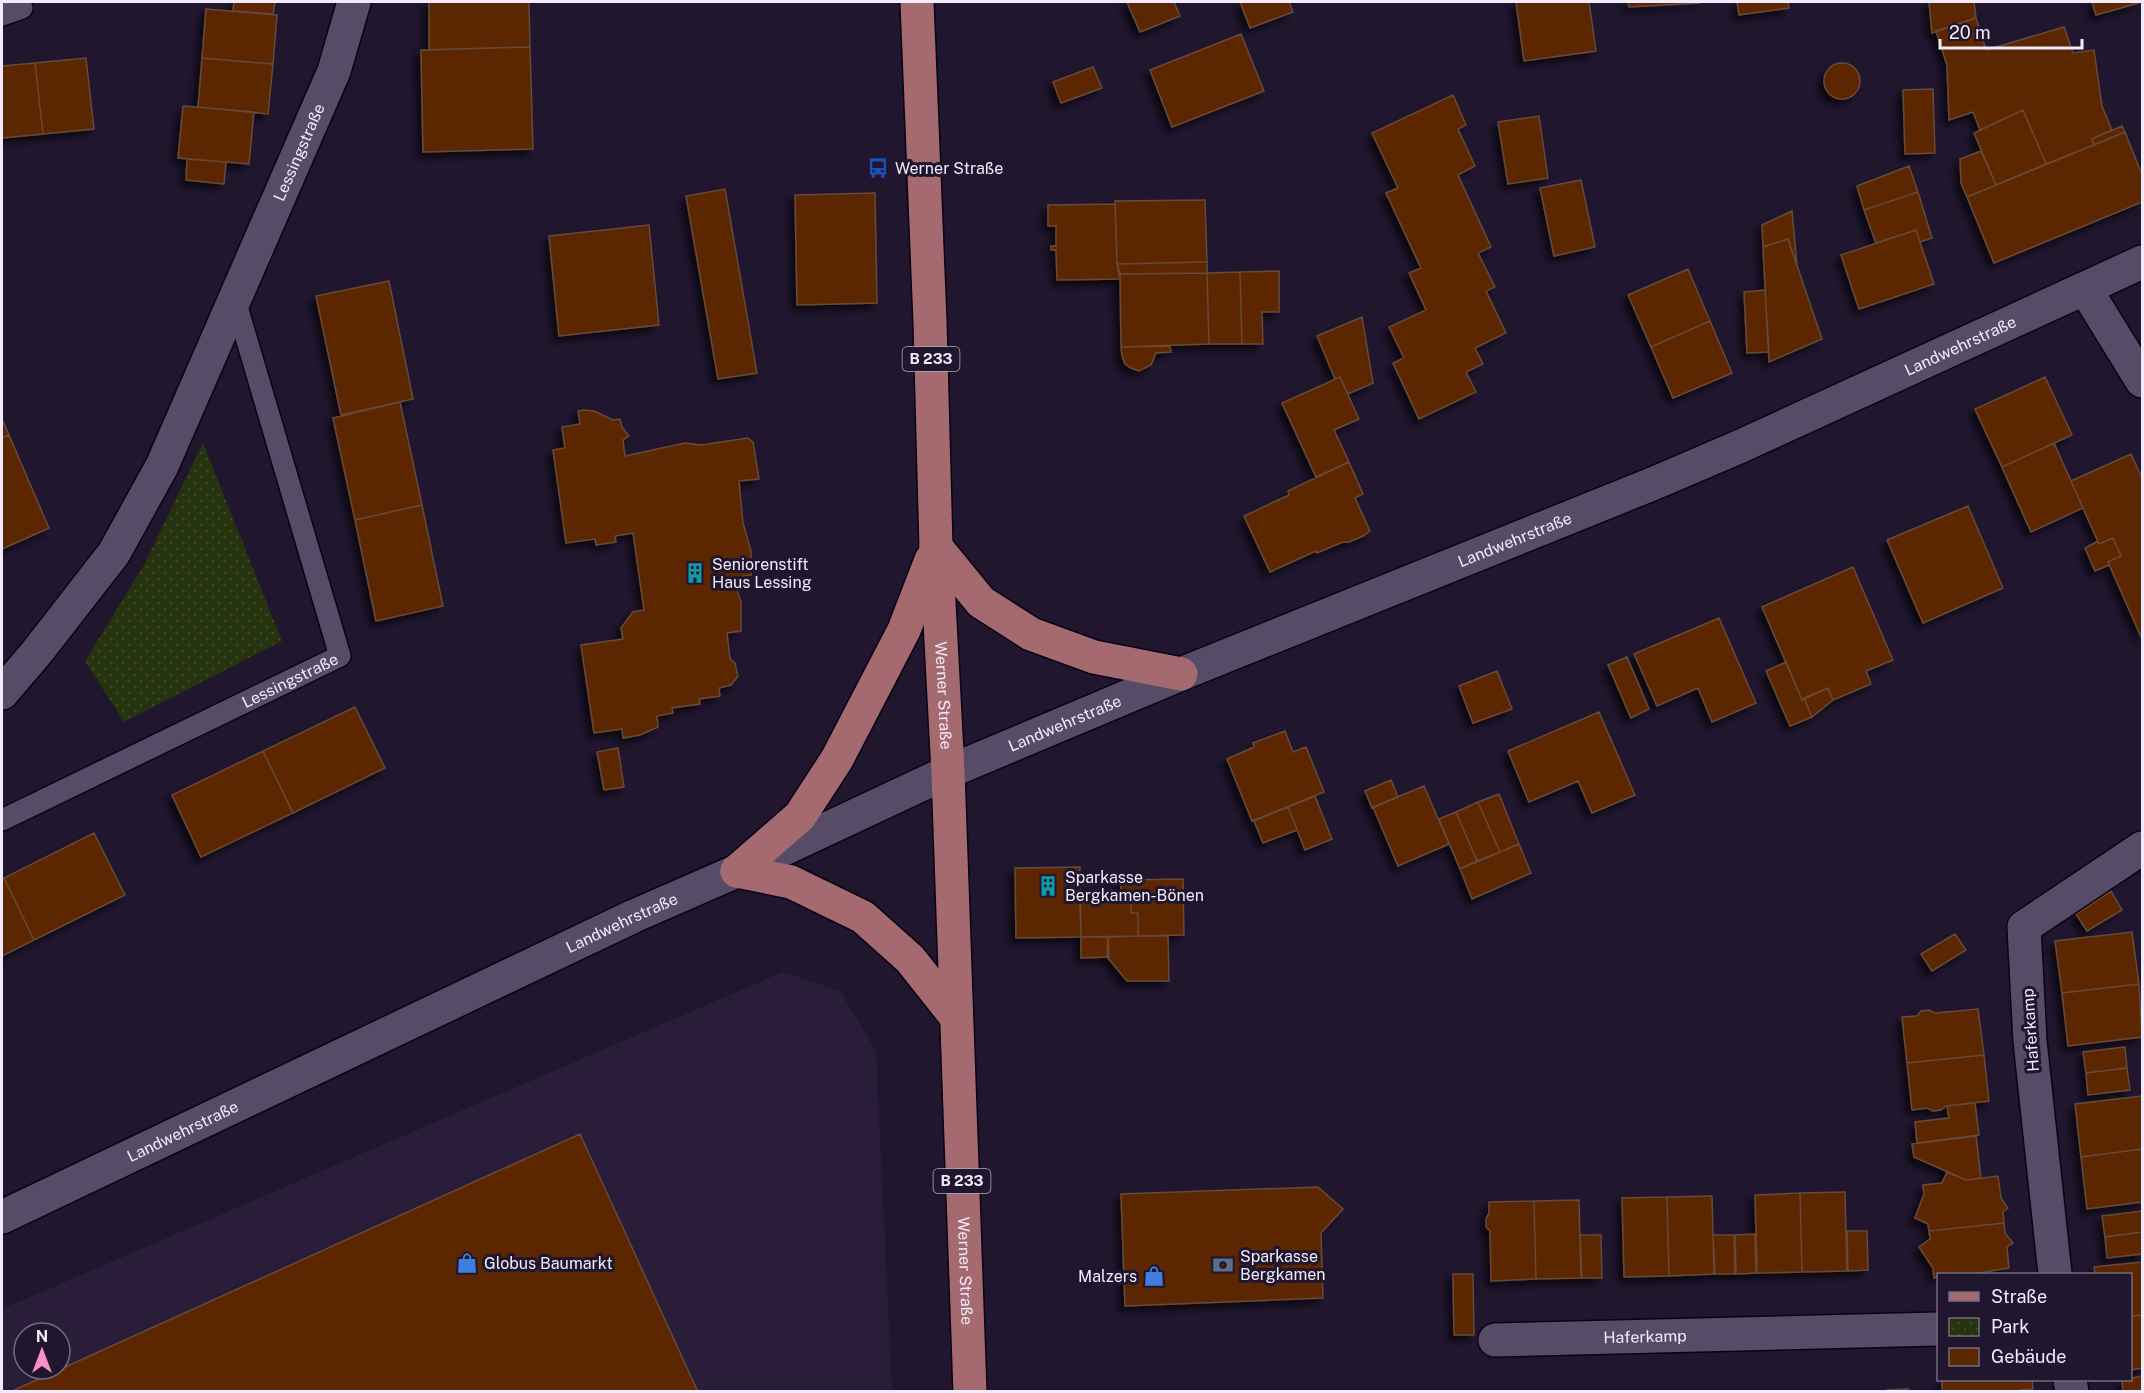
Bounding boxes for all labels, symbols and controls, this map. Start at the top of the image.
scale bar [1940,12,2082,50]
text: 20 m [1949,22,1991,43]
street label: Lessingstraße [270,101,329,204]
bus stop icon: Werner Straße [866,156,890,180]
place label: Werner Straße [895,159,1003,178]
street label: Landwehrstraße [1901,312,2019,380]
road number: B 233 [902,347,960,371]
street label: Landwehrstraße [1455,508,1574,571]
place label: Seniorenstift Haus Lessing [712,555,812,592]
building icon: Seniorenstift Haus Lessing [683,561,707,585]
street label: Werner Straße [931,641,956,750]
street label: Lessingstraße [239,649,341,712]
street label: Landwehrstraße [1005,691,1124,756]
place label: Sparkasse Bergkamen-Bönen [1065,868,1204,905]
building icon: Sparkasse Bergkamen-Bönen [1036,874,1060,898]
street label: Landwehrstraße [563,889,681,957]
street label: Haferkamp [2018,988,2043,1072]
street label: Landwehrstraße [124,1097,241,1166]
road number: B 233 [934,1169,990,1193]
street label: Werner Straße [954,1217,977,1326]
place label: Sparkasse Bergkamen [1240,1247,1326,1284]
shop icon: Globus Baumarkt [455,1251,479,1275]
bank icon: Sparkasse Bergkamen [1211,1253,1235,1277]
place label: Globus Baumarkt [484,1254,613,1273]
shop icon: Malzers [1142,1264,1166,1288]
place label: Malzers [1078,1267,1137,1286]
legend [1937,1273,2132,1381]
text: Straße [1991,1286,2047,1307]
text: Park [1991,1316,2029,1337]
north arrow [12,1321,72,1381]
street label: Haferkamp [1603,1326,1687,1347]
text: N [36,1327,48,1346]
text: Gebäude [1991,1346,2066,1367]

